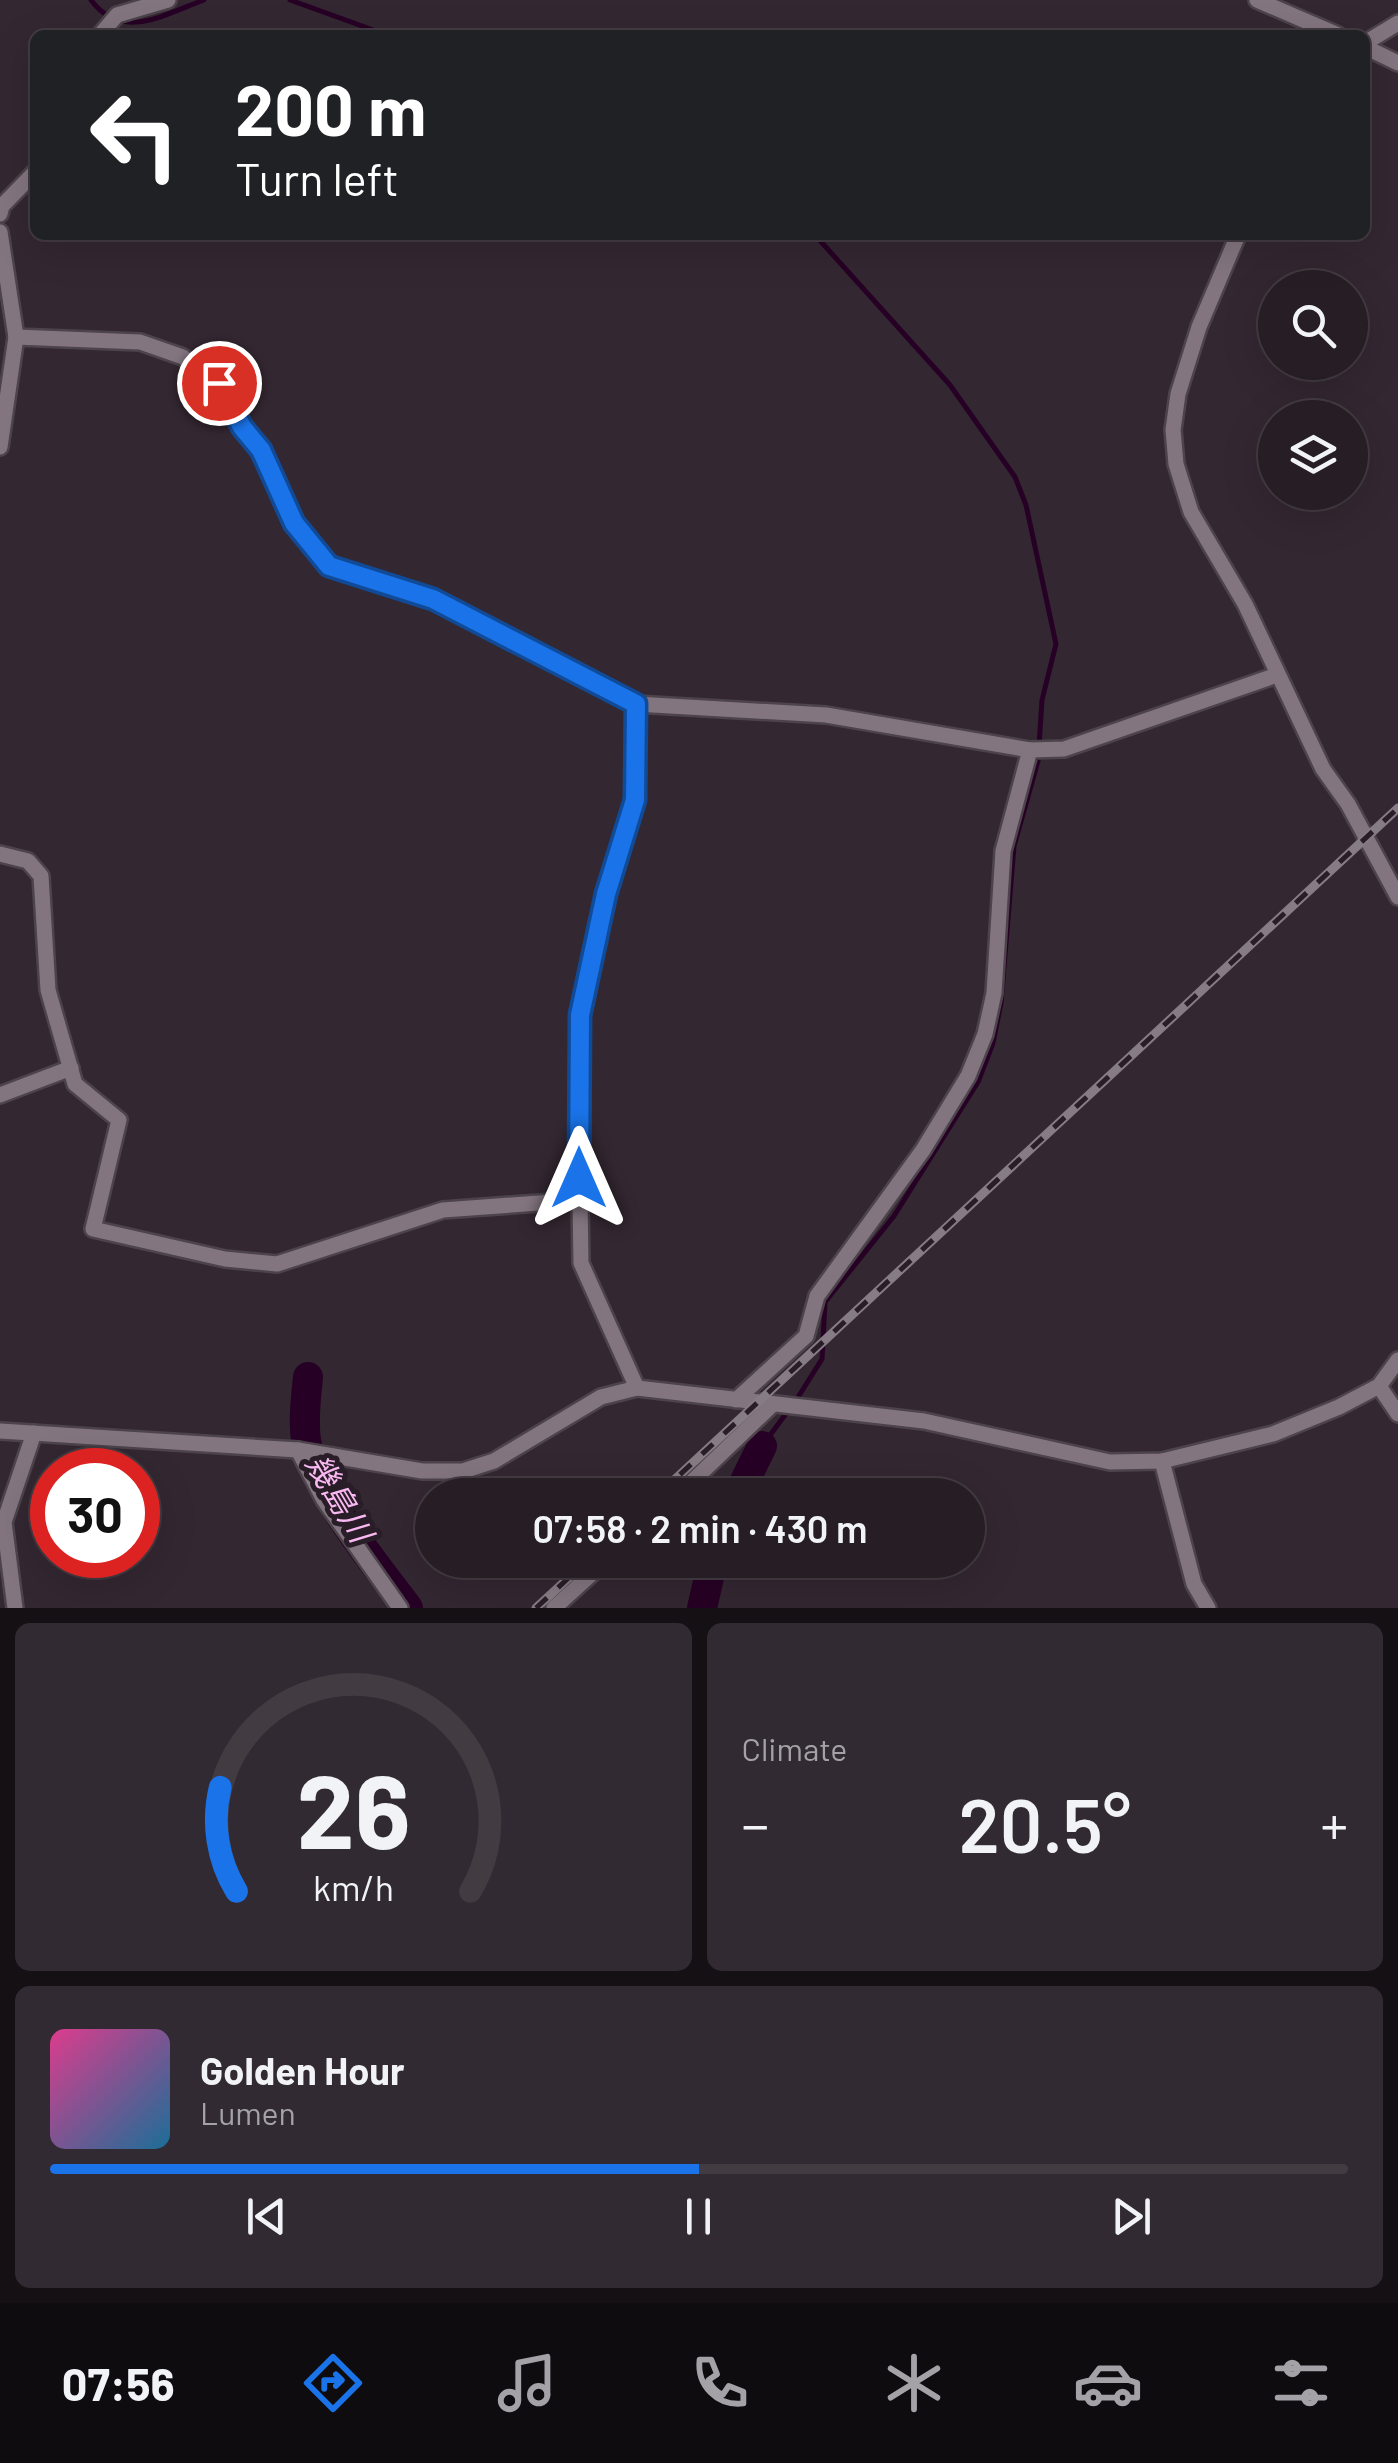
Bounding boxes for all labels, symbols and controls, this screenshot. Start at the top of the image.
text: 200 m [235,66,426,150]
icon: left [70,70,200,200]
text: Turn left [235,151,399,205]
map controls [1258,270,1368,510]
button: search [1258,270,1368,380]
pin [177,341,262,426]
icon: arrive [192,356,247,411]
button: layers [1258,400,1368,510]
position arrow [527,1126,631,1230]
water label: 幾島川 [300,1446,383,1550]
speed limit sign: 30 [30,1448,160,1578]
text: 07:58 · 2 min · 430 m [532,1505,868,1551]
text: Climate [742,1729,847,1767]
text: 26 [296,1745,410,1870]
text: 20.5° [958,1778,1131,1868]
text: − [742,1790,769,1856]
text: + [1320,1790,1348,1856]
text: km/h [313,1865,394,1908]
text: Golden Hour [200,2047,405,2093]
text: Lumen [200,2093,296,2131]
icon: previous [239,2189,294,2244]
icon: pause [671,2189,726,2244]
icon: next [1104,2189,1159,2244]
icon: directions [298,2348,368,2418]
icon: music [492,2348,562,2418]
icon: phone [685,2348,755,2418]
icon: climate [879,2348,949,2418]
icon: car [1073,2348,1143,2418]
icon: filters [1266,2348,1336,2418]
text: 07:56 [62,2356,175,2410]

